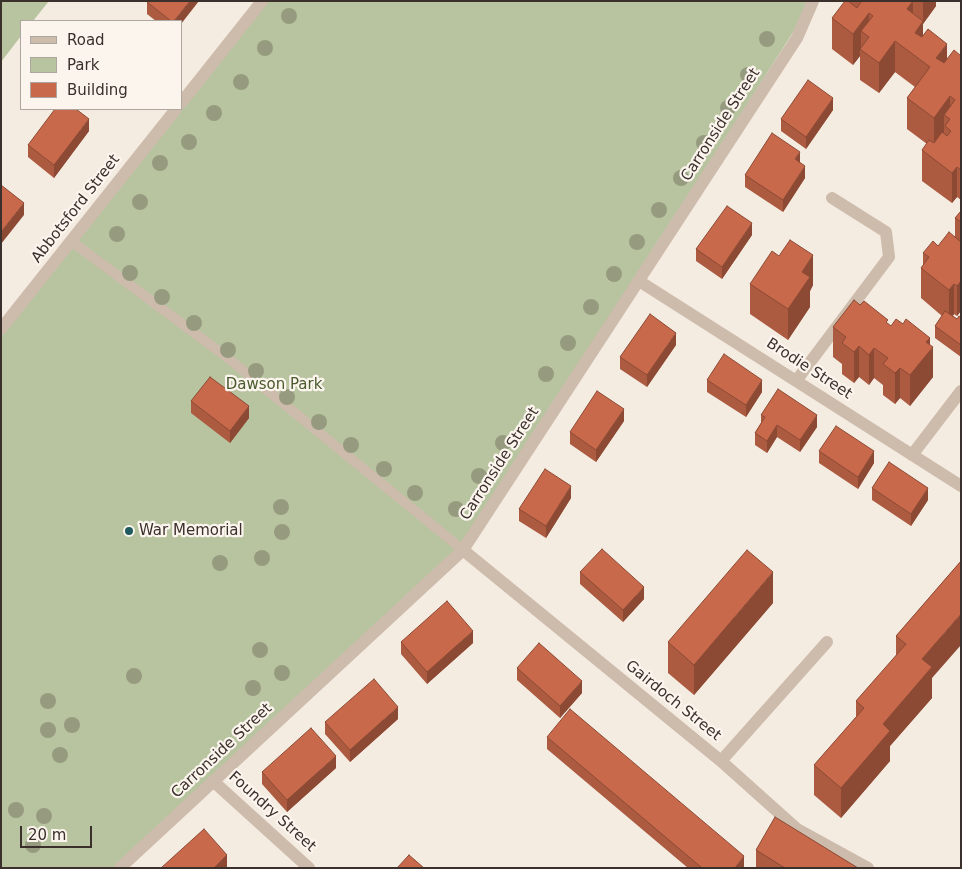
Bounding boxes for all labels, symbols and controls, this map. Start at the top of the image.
legend [20,20,182,110]
text: Road [67,31,105,49]
text: Park [67,56,99,74]
street label: Carronside Street [678,65,764,185]
text: Building [67,81,128,99]
street label: Abbotsford Street [28,151,124,267]
street label: Brodie Street [763,335,855,403]
park label: Dawson Park [226,376,322,394]
street label: Carronside Street [457,404,543,524]
place label: War Memorial [139,522,243,540]
marker: War Memorial [123,525,135,537]
street label: Gairdoch Street [622,657,724,745]
street label: Carronside Street [168,700,276,802]
street label: Foundry Street [225,768,319,856]
scale bar [22,816,95,848]
text: 20 m [28,826,66,844]

